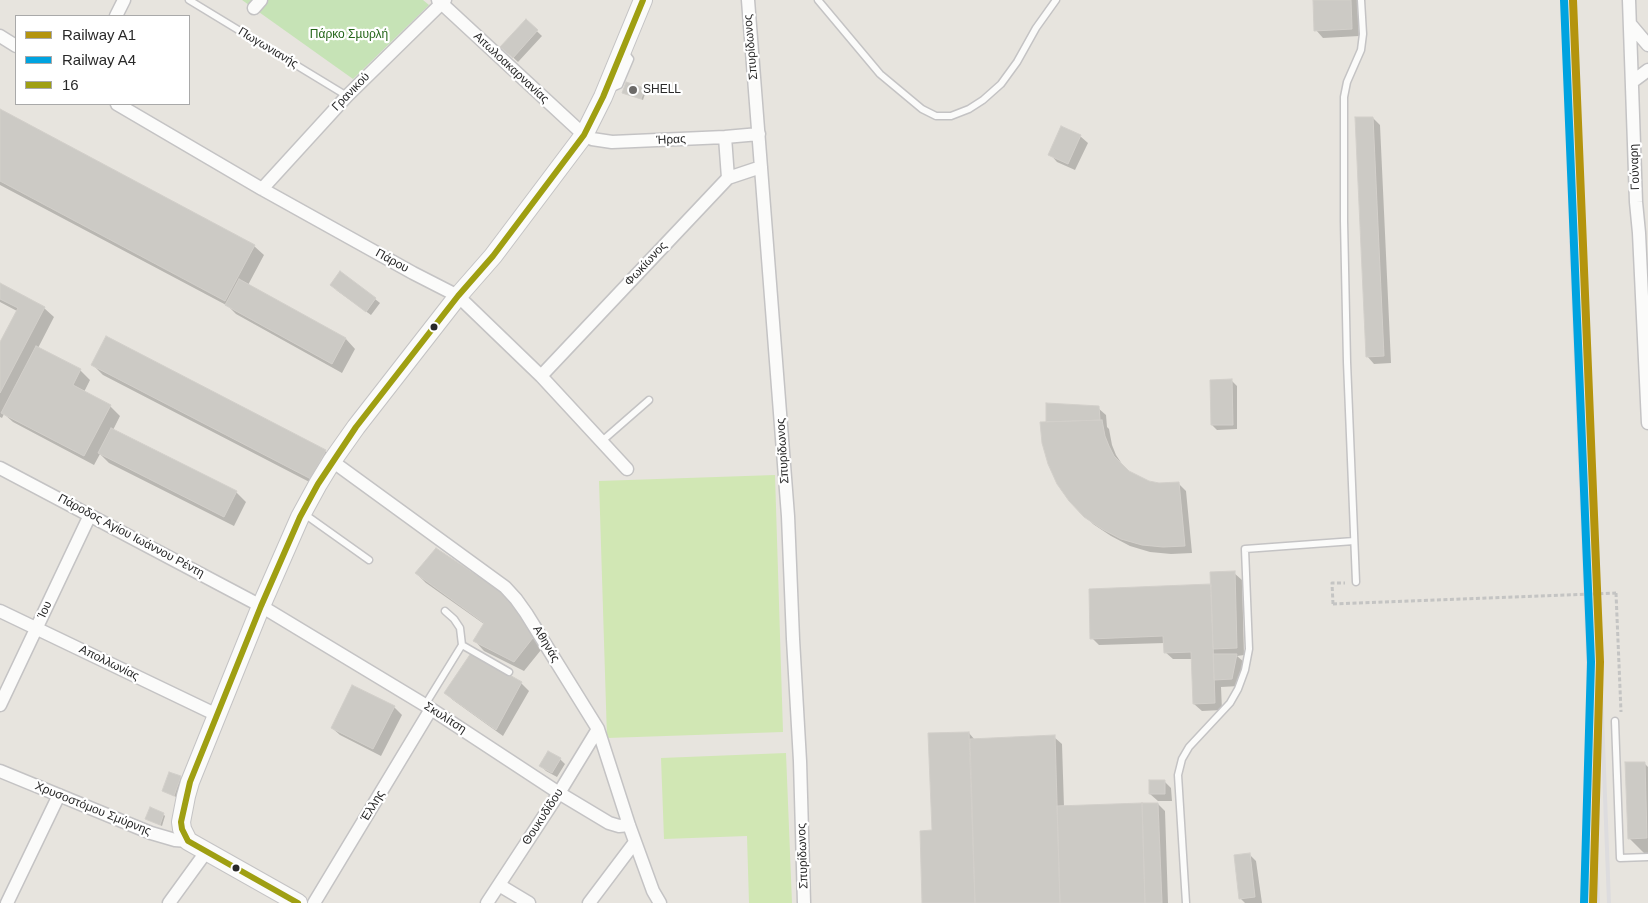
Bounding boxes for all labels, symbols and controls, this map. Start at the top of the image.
street label: Σπυρίδωνος [741,14,761,80]
legend [15,15,190,105]
street label: Πωγωνιανής [235,24,301,72]
text: Railway A1 [62,26,136,43]
park label: Πάρκο Σµυρλή [310,28,388,42]
street label: Αιτωλοακαρνανίας [470,29,552,107]
text: Railway A4 [62,51,136,68]
street label: Γρανικού [329,70,373,114]
text: 16 [62,76,79,93]
place label: SHELL [643,83,681,97]
marker: SHELL [627,84,639,96]
street label: Ήρας [656,132,686,148]
street label: Γούναρη [1627,144,1643,190]
street label: Φωκίωνος [622,239,670,289]
street label: Πάρου [373,246,411,276]
unlabelled marker [429,322,439,332]
street label: Σπυρίδωνος [774,418,792,484]
street label: Πάροδος Αγίου Ιωάννου Ρέντη [55,491,207,581]
street label: Ίου [35,599,55,621]
street label: Αθηνάς [530,623,562,665]
street label: Απολλωνίας [77,642,141,684]
street label: Σκυλίτση [421,699,469,737]
street label: Χρυσοστόμου Σμύρνης [33,779,153,839]
street label: Θουκυδίδου [519,786,567,848]
street label: Έλλης [358,788,388,824]
street label: Σπυρίδωνος [795,823,811,889]
unlabelled marker [231,863,241,873]

